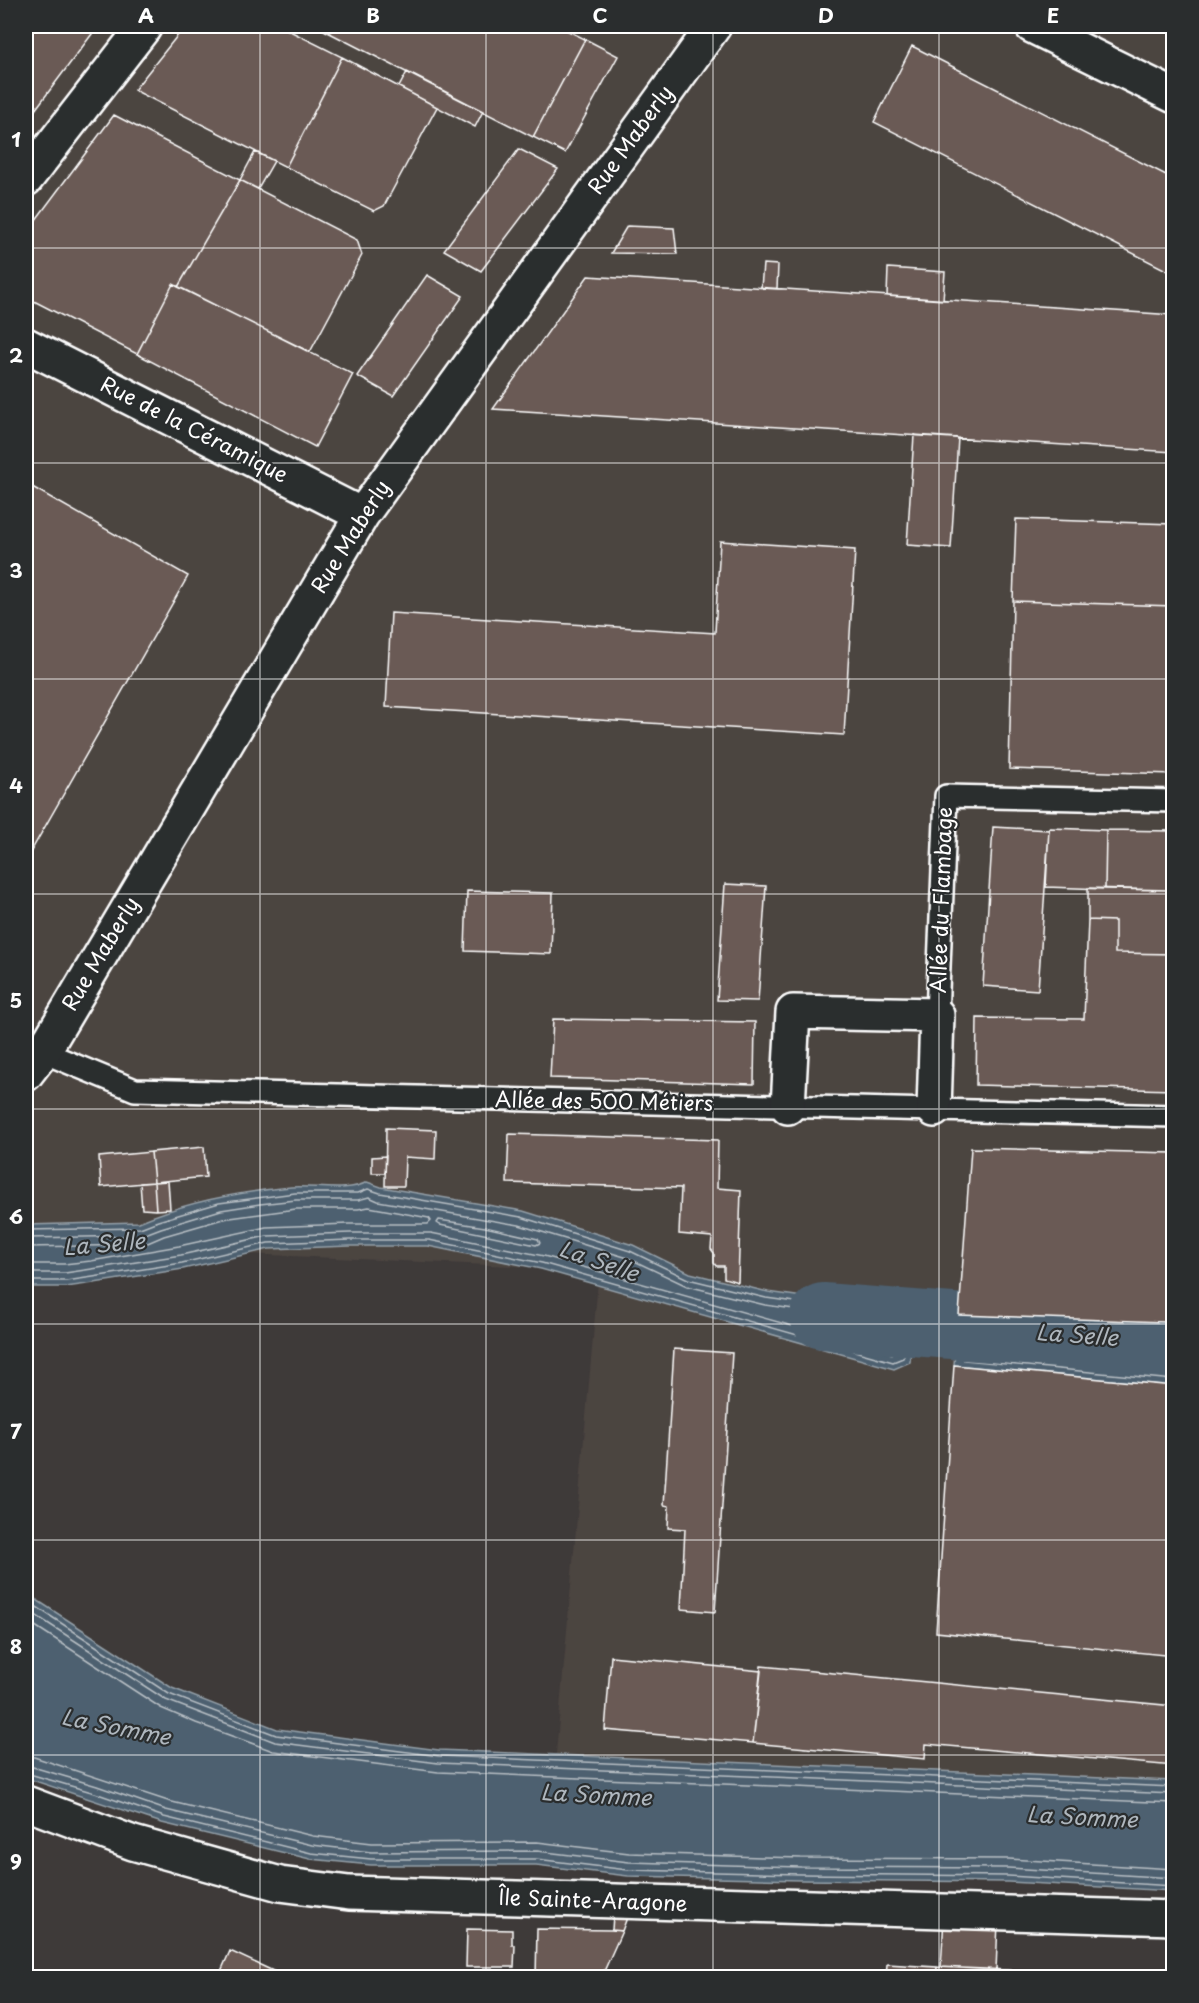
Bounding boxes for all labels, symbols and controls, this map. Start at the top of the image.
text: A [138,0,154,30]
text: B [366,0,380,30]
text: C [592,0,608,30]
text: D [818,0,834,30]
text: E [1047,0,1059,30]
street label: Rue Maberly [579,78,680,200]
text: 1 [11,124,21,154]
text: 2 [9,340,23,370]
street label: Rue de la Céramique [96,367,294,489]
street label: Rue Maberly [302,473,397,599]
text: 3 [9,555,23,585]
text: 4 [9,770,23,800]
street label: Allée du Flambage [921,806,959,994]
street label: Rue Maberly [53,890,146,1016]
text: 5 [10,985,22,1015]
street label: Allée des 500 Métiers [495,1082,714,1118]
text: 6 [9,1201,23,1231]
water label: La Selle [62,1222,147,1263]
water label: La Selle [555,1231,645,1289]
water label: La Selle [1035,1314,1120,1353]
text: 7 [10,1416,22,1446]
text: 8 [10,1631,22,1661]
water label: La Somme [59,1699,175,1753]
water label: La Somme [540,1774,653,1813]
water label: La Somme [1026,1796,1139,1835]
text: 9 [10,1846,22,1876]
street label: Île Sainte-Aragone [498,1880,688,1918]

